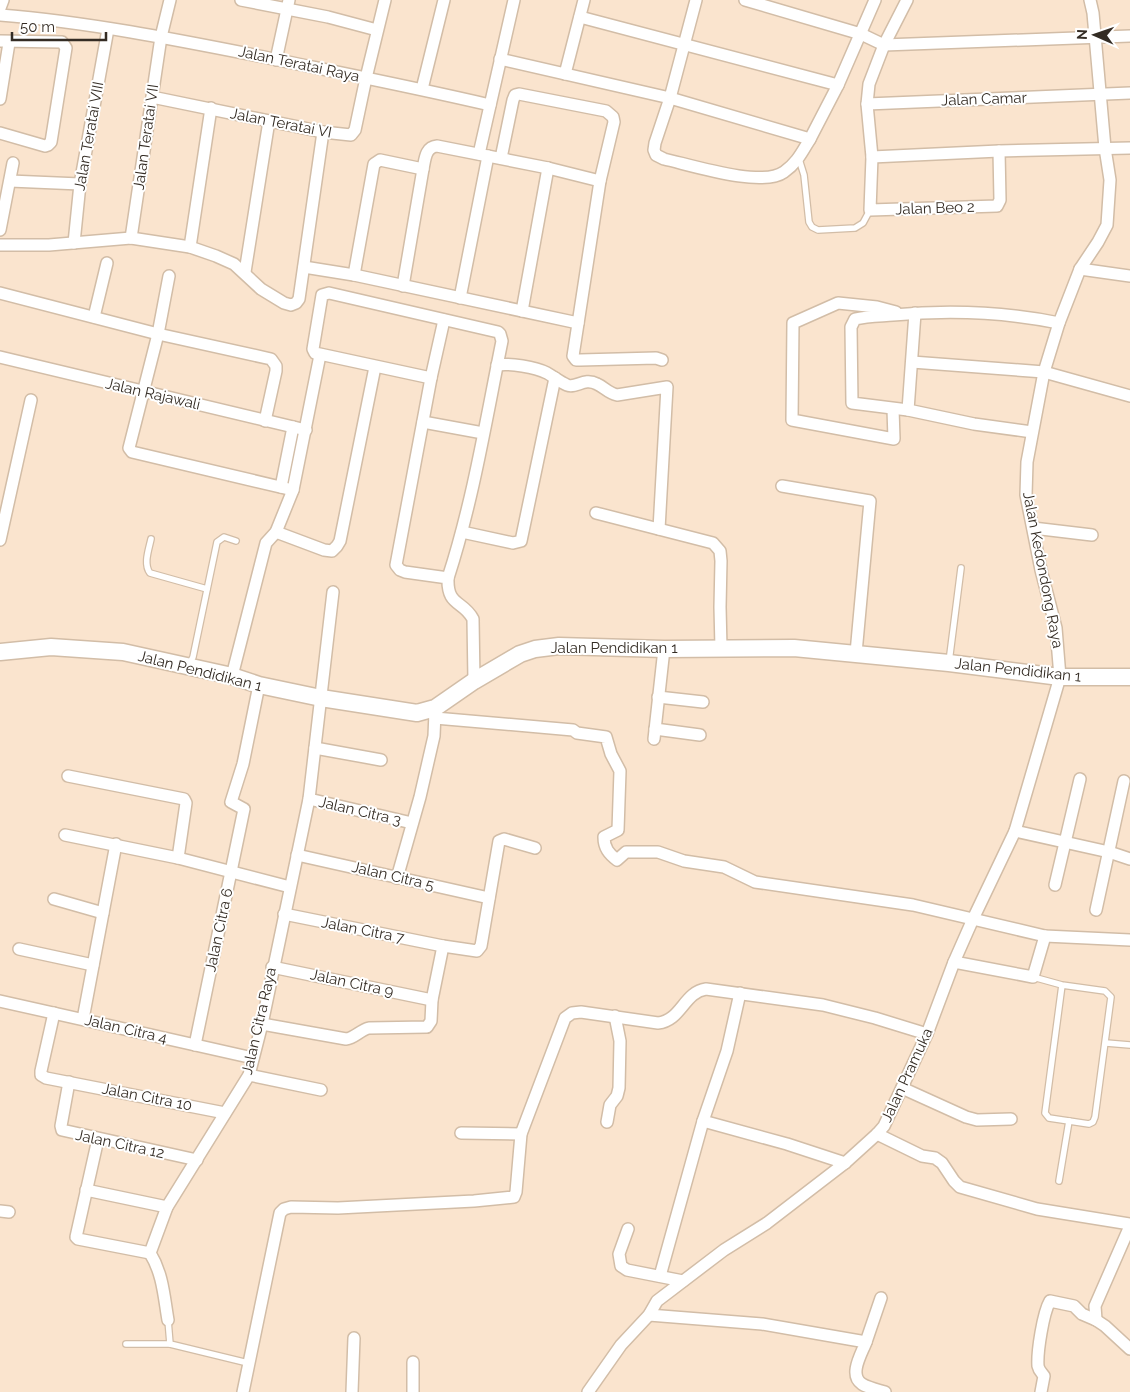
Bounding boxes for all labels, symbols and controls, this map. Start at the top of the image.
scale bar [12,10,106,42]
north arrow [1070,10,1120,60]
text: 50 m [20,18,55,36]
text: N [1074,29,1090,40]
street label: Jalan Teratai Raya [237,42,361,86]
street label: Jalan Teratai VIII [71,80,107,192]
street label: Jalan Teratai VII [130,83,162,191]
street label: Jalan Camar [941,88,1028,109]
street label: Jalan Teratai VI [229,104,333,142]
street label: Jalan Beo 2 [895,198,975,218]
street label: Jalan Rajawali [104,374,202,414]
street label: Jalan Kedondong Raya [1019,490,1067,650]
street label: Jalan Pendidikan 1 [550,639,678,657]
street label: Jalan Pendidikan 1 [136,647,264,695]
street label: Jalan Pendidikan 1 [954,654,1083,686]
street label: Jalan Citra 3 [317,793,403,829]
street label: Jalan Citra 5 [350,858,436,894]
street label: Jalan Citra 6 [201,887,237,973]
street label: Jalan Citra 7 [320,913,406,947]
street label: Jalan Citra 9 [309,965,395,1001]
street label: Jalan Citra Raya [238,966,280,1076]
street label: Jalan Citra 4 [83,1011,169,1047]
street label: Jalan Pramuka [877,1025,937,1125]
street label: Jalan Citra 10 [100,1079,194,1115]
street label: Jalan Citra 12 [74,1126,166,1162]

